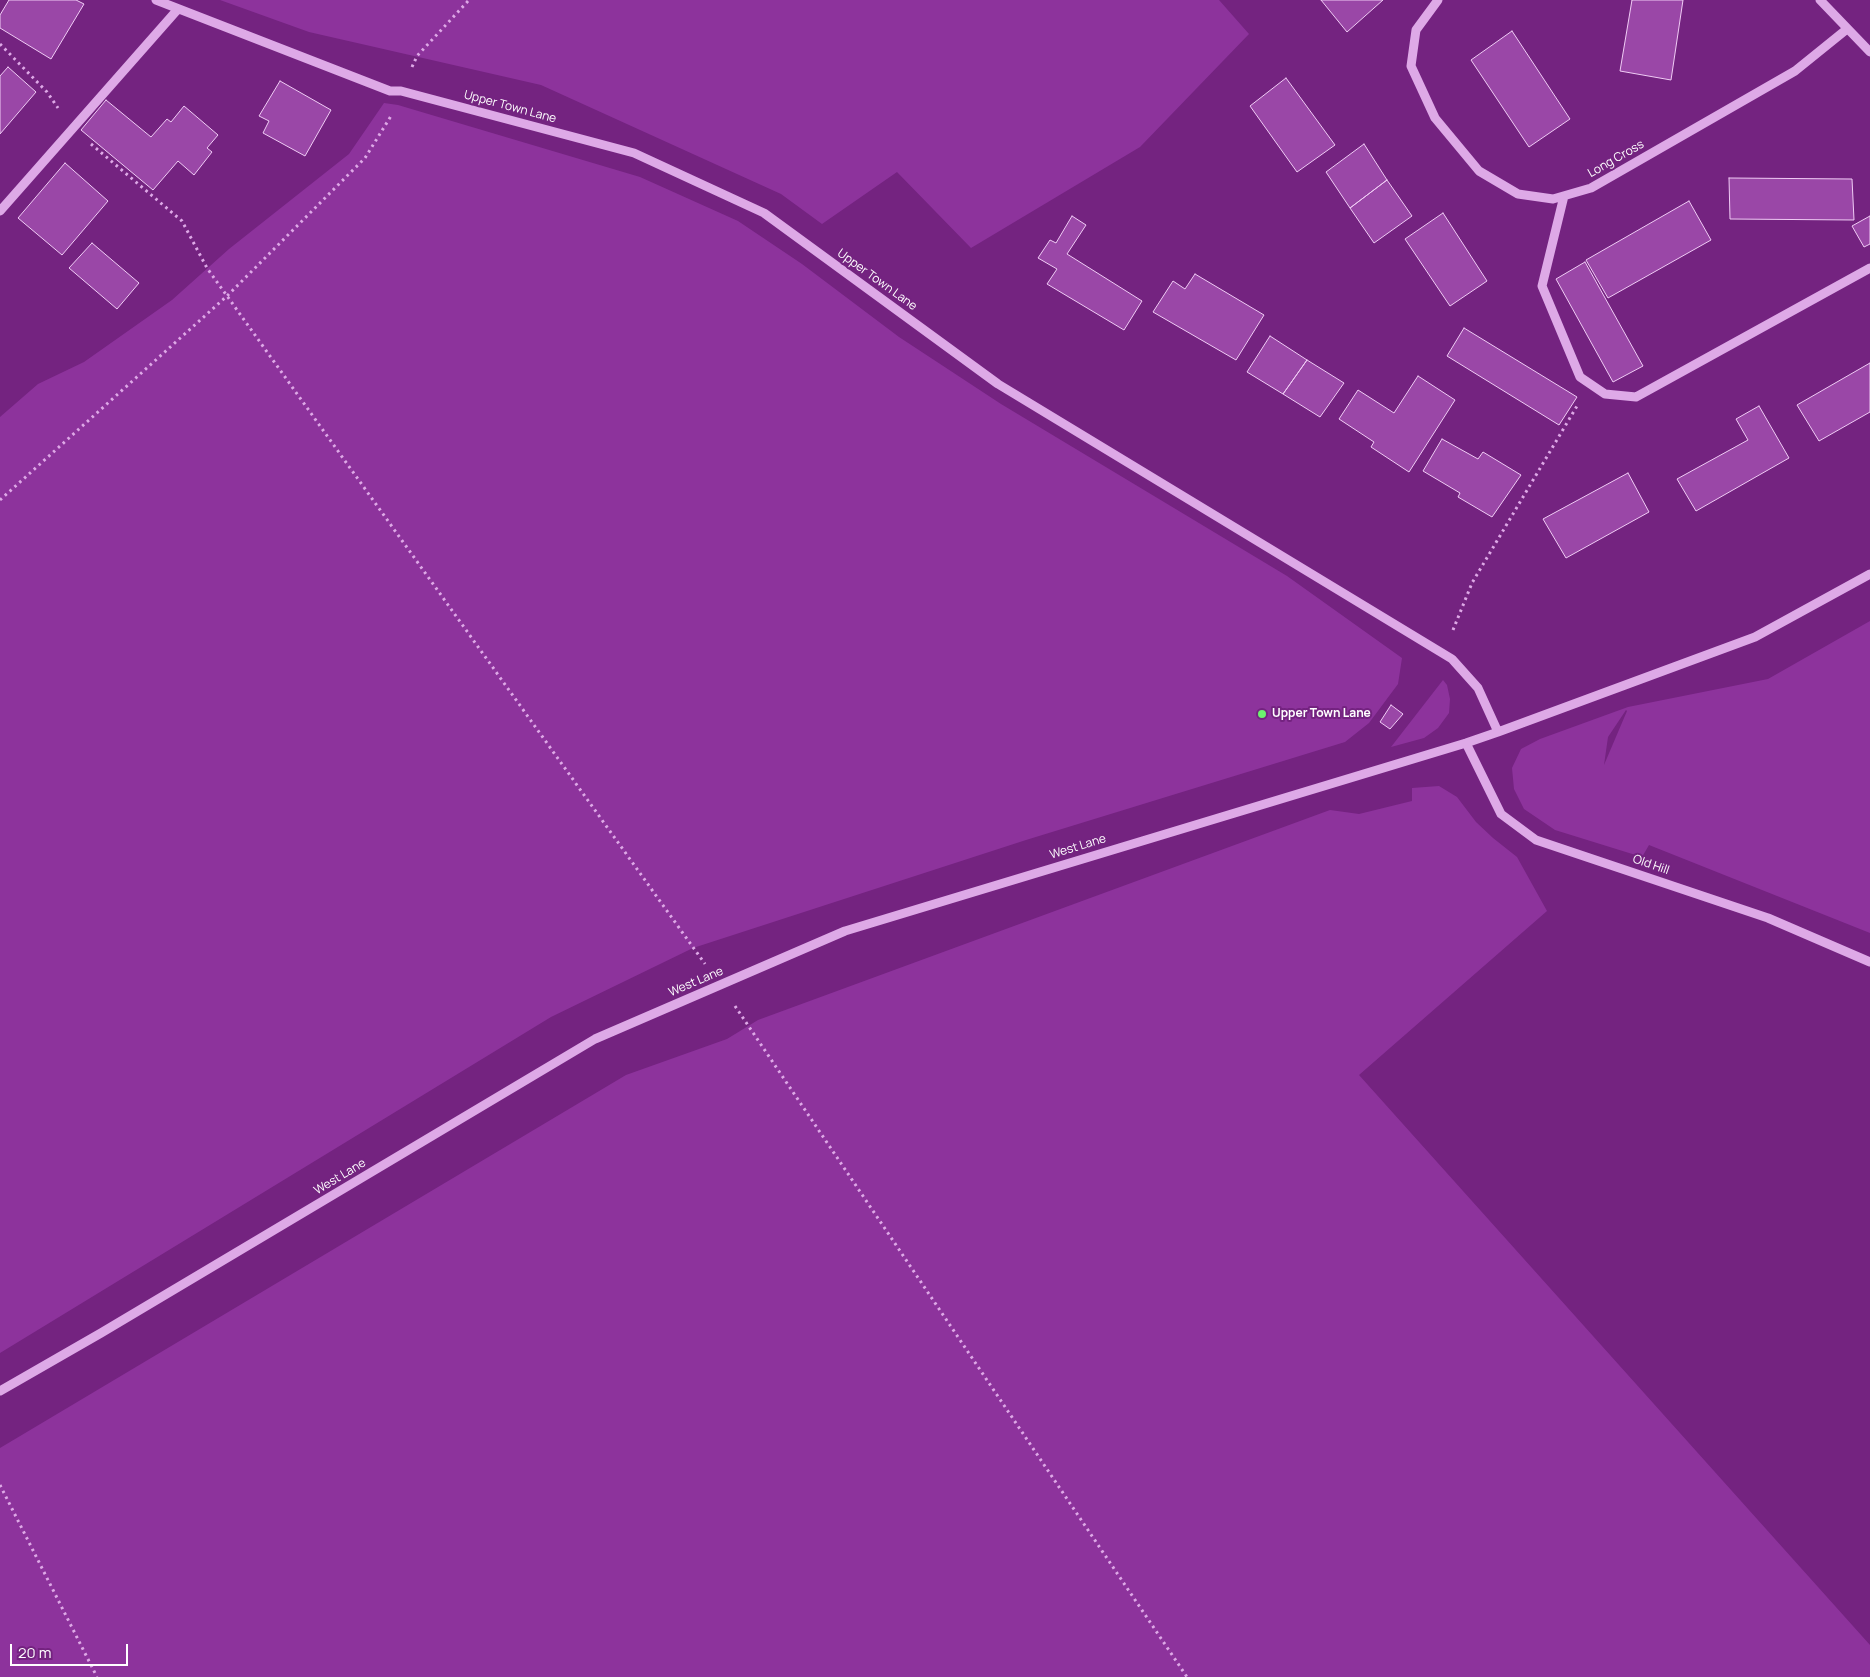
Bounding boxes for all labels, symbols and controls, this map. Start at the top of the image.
street label: Upper Town Lane [462,88,558,126]
street label: Long Cross [1585,137,1647,181]
street label: Upper Town Lane [834,246,920,314]
place label: Upper Town Lane [1272,707,1371,721]
marker: Upper Town Lane [1256,708,1268,720]
street label: West Lane [1048,832,1108,862]
street label: Old Hill [1631,852,1671,878]
street label: West Lane [667,964,725,1000]
street label: West Lane [311,1156,369,1198]
scale bar [12,1634,130,1666]
text: 20 m [18,1642,51,1663]

